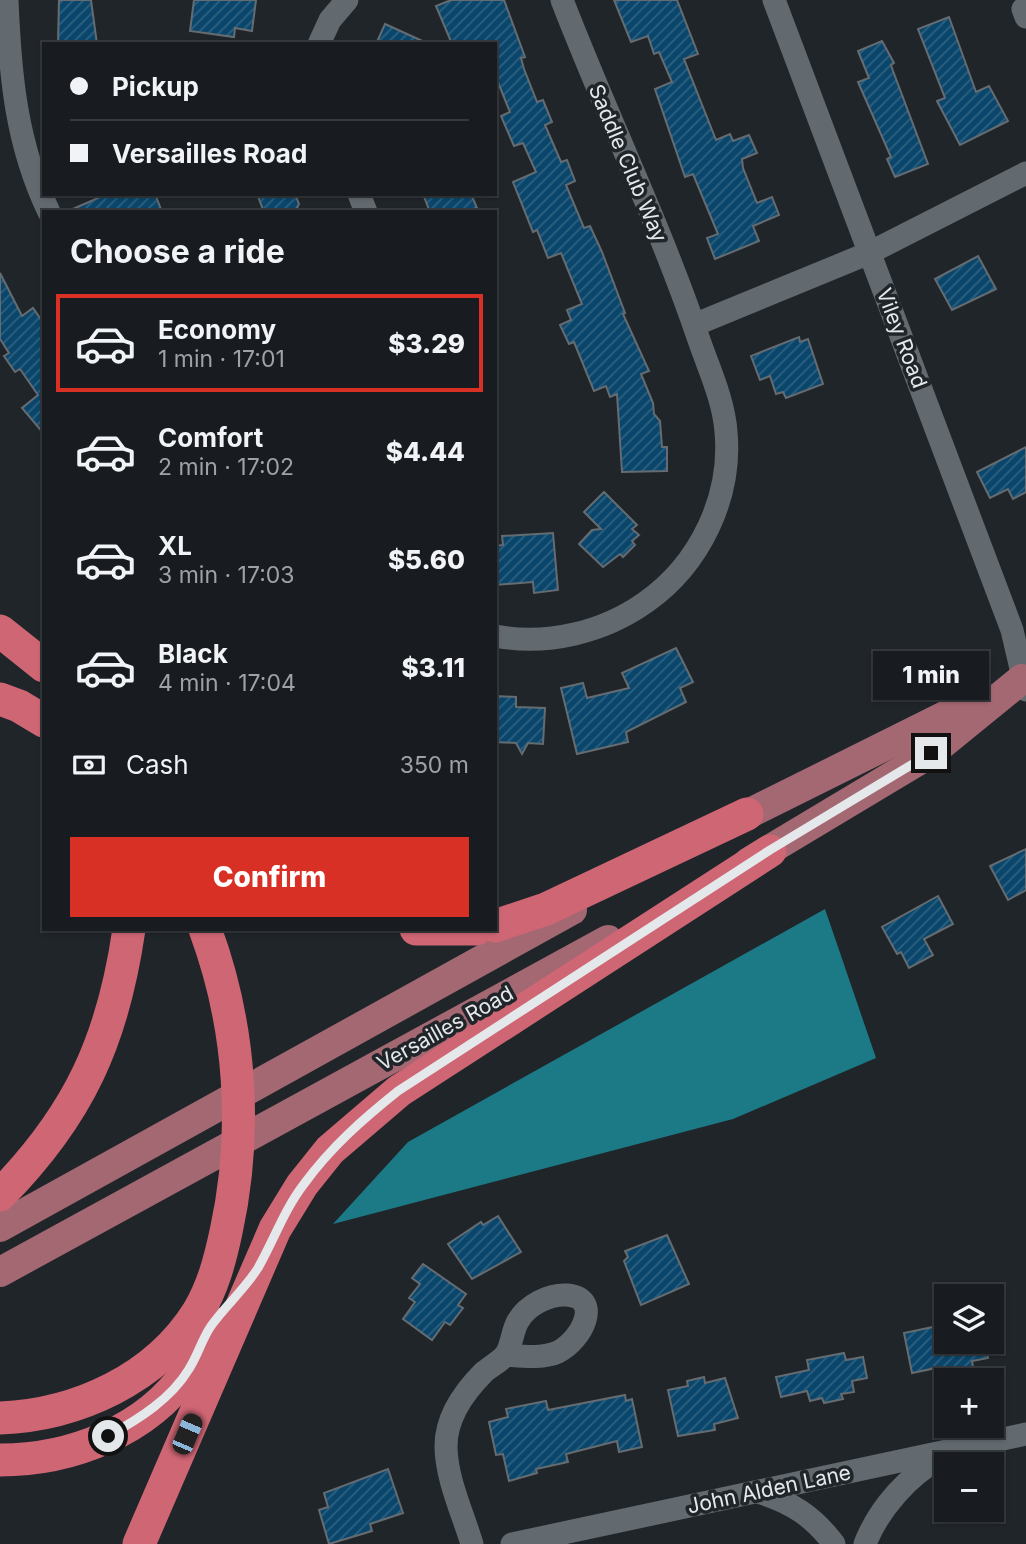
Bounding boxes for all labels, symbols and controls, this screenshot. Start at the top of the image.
text: Pickup [112,71,199,102]
street label: Saddle Club Way [584,80,673,246]
text: Versailles Road [112,138,307,169]
text: Choose a ride [70,232,285,271]
street label: Viley Road [872,285,932,391]
icon: car [74,312,137,375]
text: Economy [158,314,276,345]
text: $3.29 [388,328,465,359]
text: 1 min · 17:01 [158,345,285,373]
icon: car [74,420,137,483]
text: Comfort [158,422,263,453]
text: $4.44 [386,436,465,467]
text: 2 min · 17:02 [158,453,294,481]
icon: car [74,528,137,591]
text: XL [158,530,192,561]
text: $5.60 [388,544,465,575]
text: 3 min · 17:03 [158,561,294,589]
icon: car [74,636,137,699]
text: Black [158,638,228,669]
text: $3.11 [402,652,465,683]
callout: 1 min [873,652,989,700]
text: 1 min [902,661,960,689]
text: 4 min · 17:04 [158,669,296,697]
route end [915,737,947,769]
icon: cash [70,746,108,784]
text: Cash [126,749,189,780]
text: 350 m [400,751,469,779]
button: Confirm [70,837,469,917]
street label: Versailles Road [373,980,517,1076]
map controls [934,1284,1004,1522]
button: layers [934,1284,1004,1354]
button: + [934,1368,1004,1438]
car [170,1411,205,1457]
route start [92,1420,124,1452]
button: − [934,1452,1004,1522]
street label: John Alden Lane [685,1459,853,1519]

